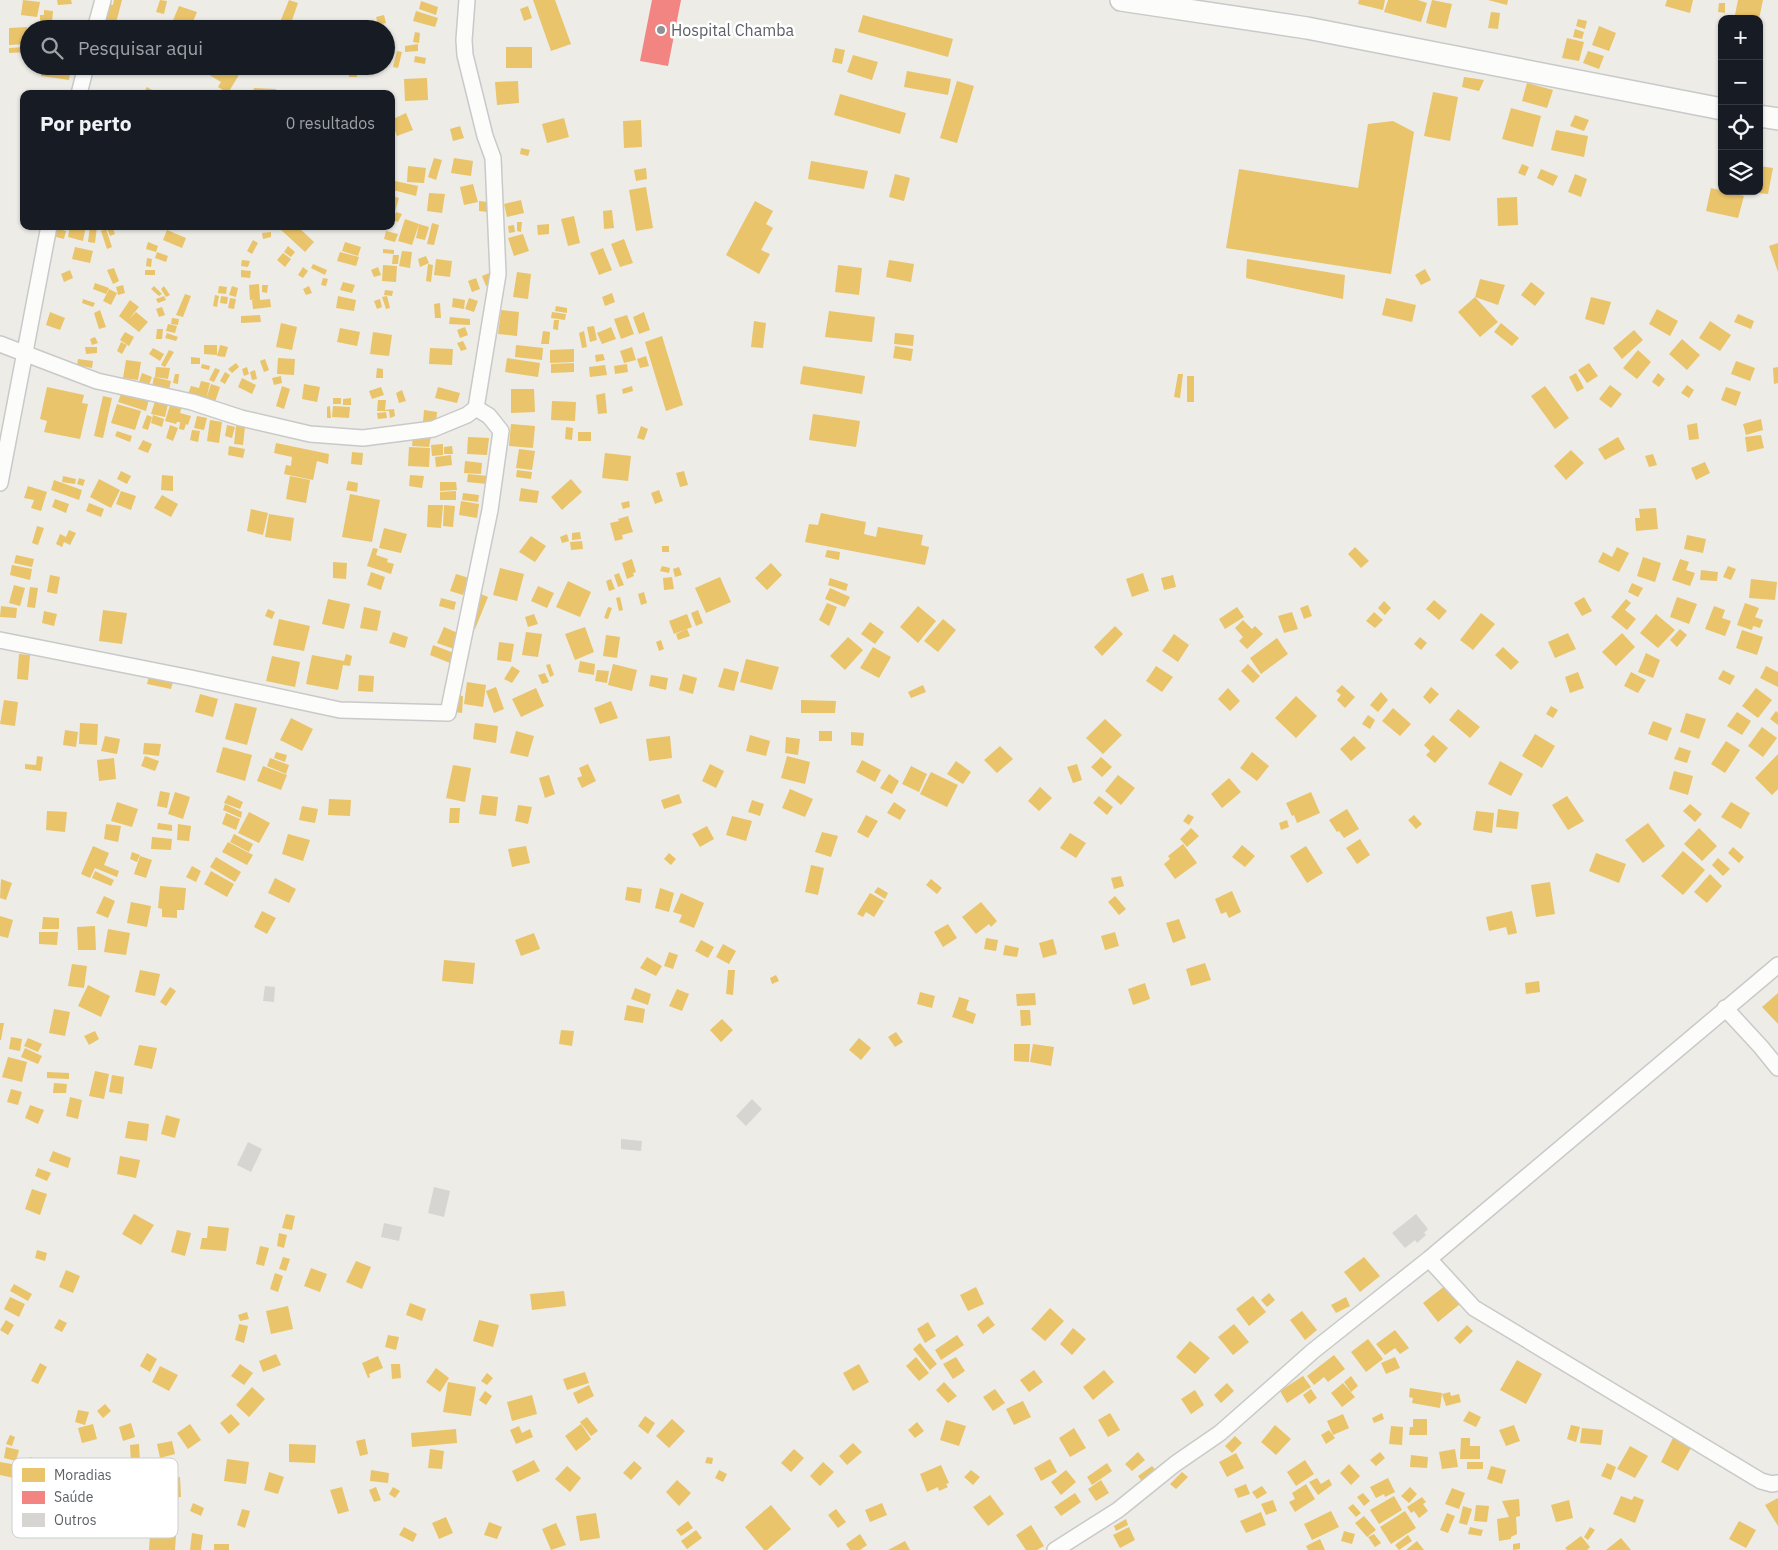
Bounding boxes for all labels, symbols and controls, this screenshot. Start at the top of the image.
map controls [1718,15,1763,195]
button: + [1718,15,1763,60]
search box [20,20,395,75]
place label: Hospital Chamba [671,20,794,40]
marker: Hospital Chamba [655,24,667,36]
icon: search [38,34,66,62]
text: Pesquisar aqui [78,36,203,60]
button: − [1718,60,1763,105]
button: locate [1718,105,1763,150]
text: Por perto [40,109,132,137]
text: 0 resultados [286,113,375,133]
button: layers [1718,150,1763,195]
legend [12,1458,178,1538]
text: Moradias [54,1466,112,1484]
text: Saúde [54,1488,94,1506]
text: Outros [54,1511,97,1529]

